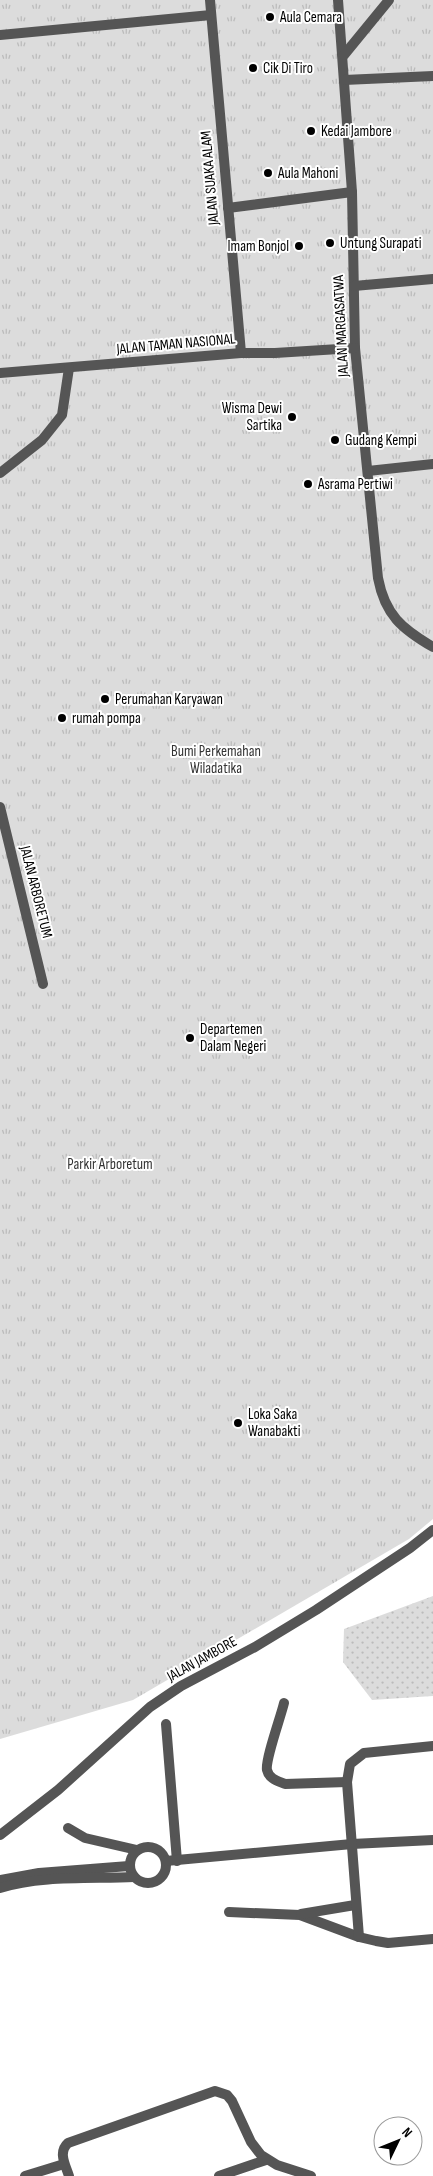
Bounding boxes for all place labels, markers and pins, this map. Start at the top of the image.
place label: Aula Cemara [279,8,342,27]
marker: Aula Cemara [264,11,276,23]
place label: Cik Di Tiro [263,59,313,78]
marker: Cik Di Tiro [247,62,259,74]
place label: Kedai Jambore [321,122,392,141]
marker: Kedai Jambore [305,125,317,137]
place label: Aula Mahoni [277,164,338,183]
marker: Aula Mahoni [262,167,274,179]
place label: Untung Surapati [340,234,422,253]
place label: Imam Bonjol [228,237,289,256]
marker: Untung Surapati [324,237,336,249]
marker: Imam Bonjol [293,240,305,252]
place label: Wisma Dewi Sartika [222,399,282,435]
marker: Wisma Dewi Sartika [286,411,298,423]
place label: Gudang Kempi [345,431,417,450]
marker: Gudang Kempi [329,434,341,446]
place label: Asrama Pertiwi [317,475,393,494]
marker: Asrama Pertiwi [302,478,314,490]
place label: Perumahan Karyawan [115,690,223,709]
marker: Perumahan Karyawan [99,693,111,705]
place label: rumah pompa [72,709,141,728]
marker: rumah pompa [56,712,68,724]
place label: Departemen Dalam Negeri [200,1020,267,1056]
marker: Departemen Dalam Negeri [184,1032,196,1044]
place label: Loka Saka Wanabakti [248,1405,301,1441]
marker: Loka Saka Wanabakti [232,1417,244,1429]

